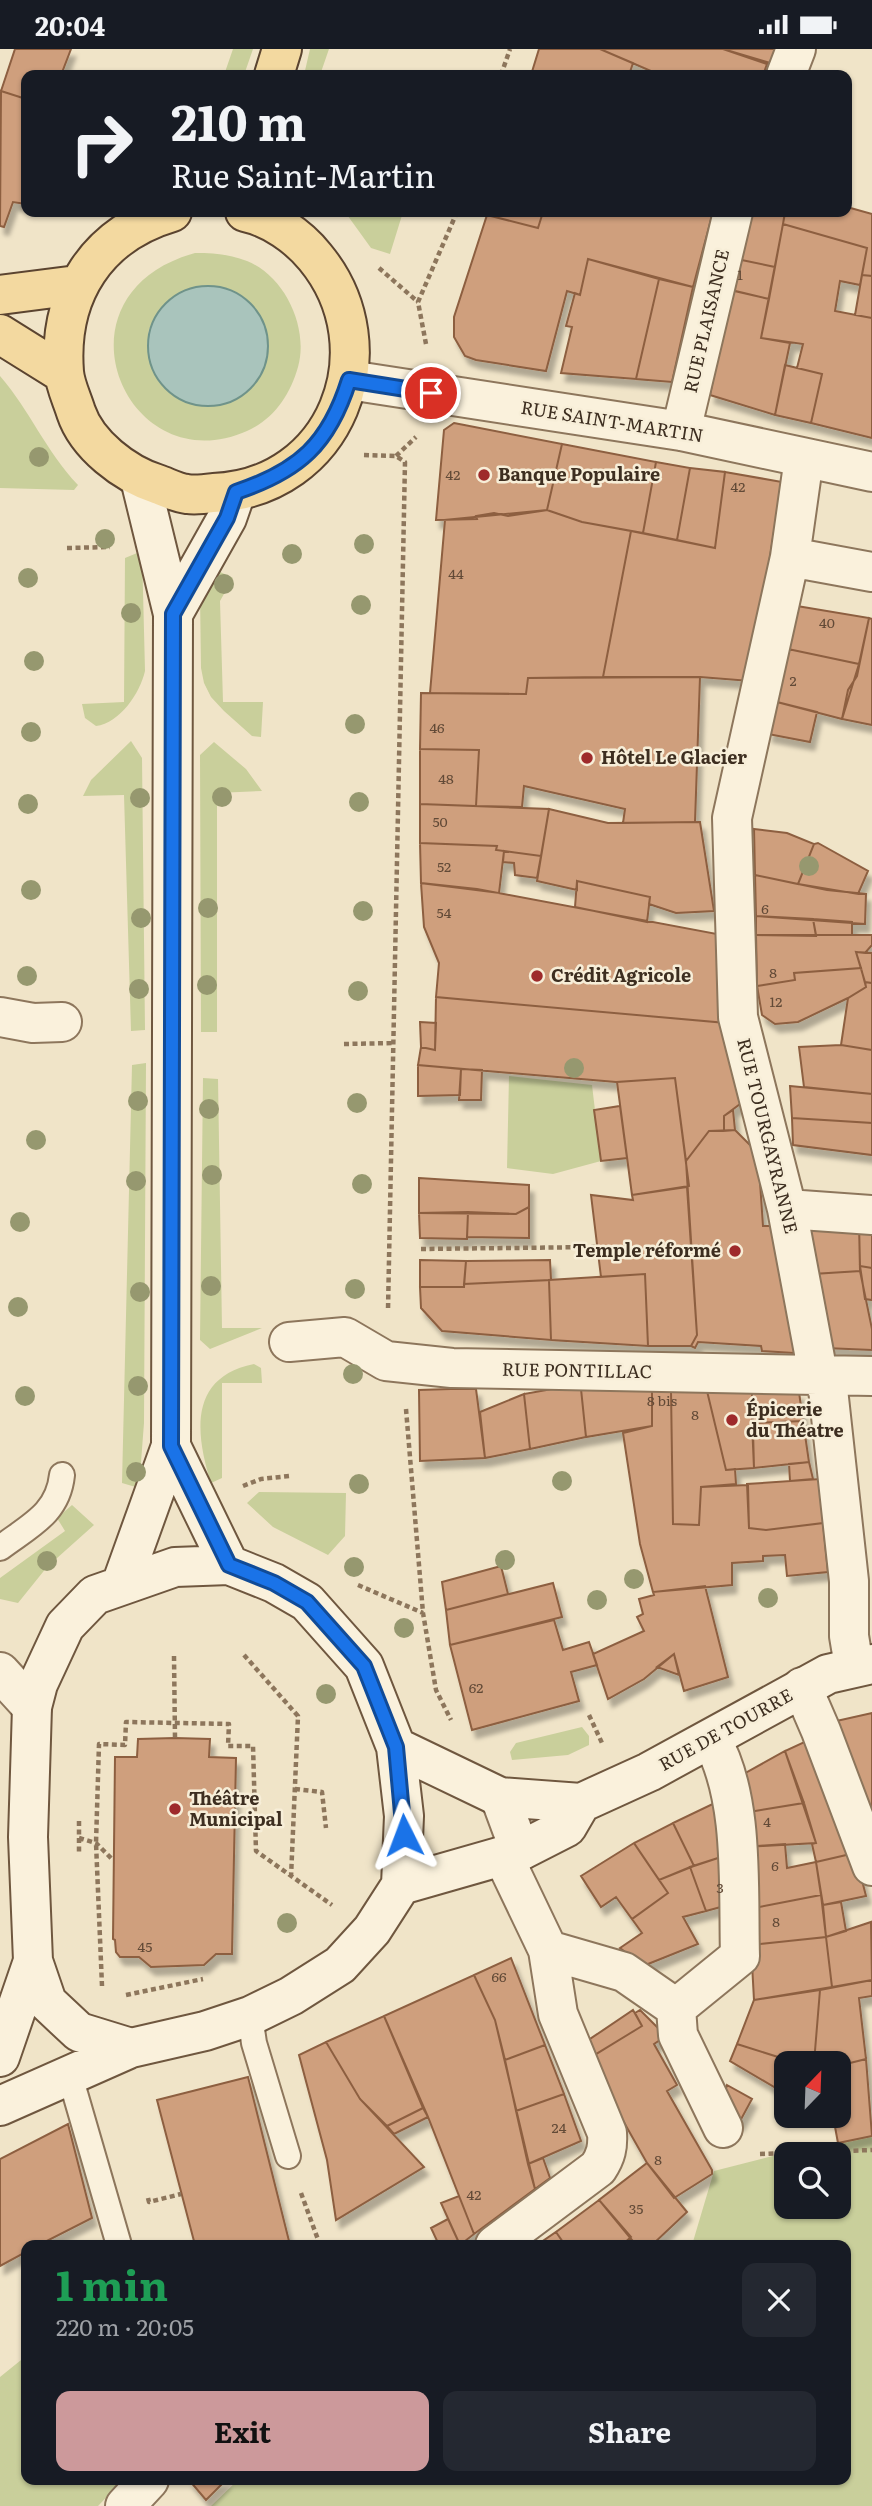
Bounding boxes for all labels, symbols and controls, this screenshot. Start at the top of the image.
text: 20:04 [35,5,105,44]
text: 210 m [171,83,306,156]
icon: right [56,98,147,189]
text: Rue Saint-Martin [171,150,436,198]
street label: RUE PLAISANCE [676,246,735,395]
house number: 1 [737,264,743,284]
pin [401,363,461,423]
icon: arrive [412,374,450,412]
street label: RUE SAINT-MARTIN [519,393,706,448]
place label: Banque Populaire [498,460,660,487]
house number: 42 [446,464,460,484]
marker: Banque Populaire [476,467,492,483]
house number: 42 [731,476,745,496]
house number: 44 [448,563,464,583]
house number: 40 [819,612,835,632]
house number: 2 [789,670,797,690]
house number: 46 [429,717,445,737]
place label: Hôtel Le Glacier [601,743,747,770]
marker: Hôtel Le Glacier [579,750,595,766]
house number: 48 [438,768,454,788]
house number: 50 [432,811,448,831]
house number: 52 [437,856,451,876]
house number: 6 [761,898,769,918]
house number: 54 [437,902,452,922]
place label: Crédit Agricole [551,961,691,988]
house number: 8 [769,962,777,982]
marker: Crédit Agricole [529,968,545,984]
house number: 12 [770,991,782,1011]
street label: RUE TOURGAYRANNE [731,1035,806,1236]
place label: Temple réformé [573,1236,721,1263]
marker: Temple réformé [727,1243,743,1259]
street label: RUE PONTILLAC [502,1355,652,1384]
house number: 8 bis [647,1390,677,1410]
place label: Épicerie du Théatre [746,1395,844,1443]
house number: 8 [691,1404,699,1424]
marker: Épicerie du Théatre [724,1412,740,1428]
house number: 62 [469,1677,483,1697]
street label: RUE DE TOURRE [653,1681,797,1777]
place label: Théâtre Municipal [189,1784,283,1832]
position arrow [367,1798,441,1872]
marker: Théâtre Municipal [167,1801,183,1817]
house number: 4 [763,1811,771,1831]
house number: 6 [771,1855,779,1875]
house number: 3 [716,1877,724,1897]
house number: 8 [772,1911,780,1931]
house number: 45 [138,1936,152,1956]
house number: 66 [491,1966,507,1986]
north arrow [774,2051,850,2128]
map controls [774,2051,851,2219]
house number: 24 [552,2117,567,2137]
button: search [774,2142,851,2219]
house number: 8 [654,2149,662,2169]
house number: 42 [467,2184,481,2204]
house number: 35 [629,2198,643,2218]
text: 1 min [56,2252,168,2314]
button: close [742,2263,816,2337]
text: 220 m · 20:05 [56,2309,194,2343]
button: Exit [56,2391,429,2471]
button: Share [443,2391,816,2471]

